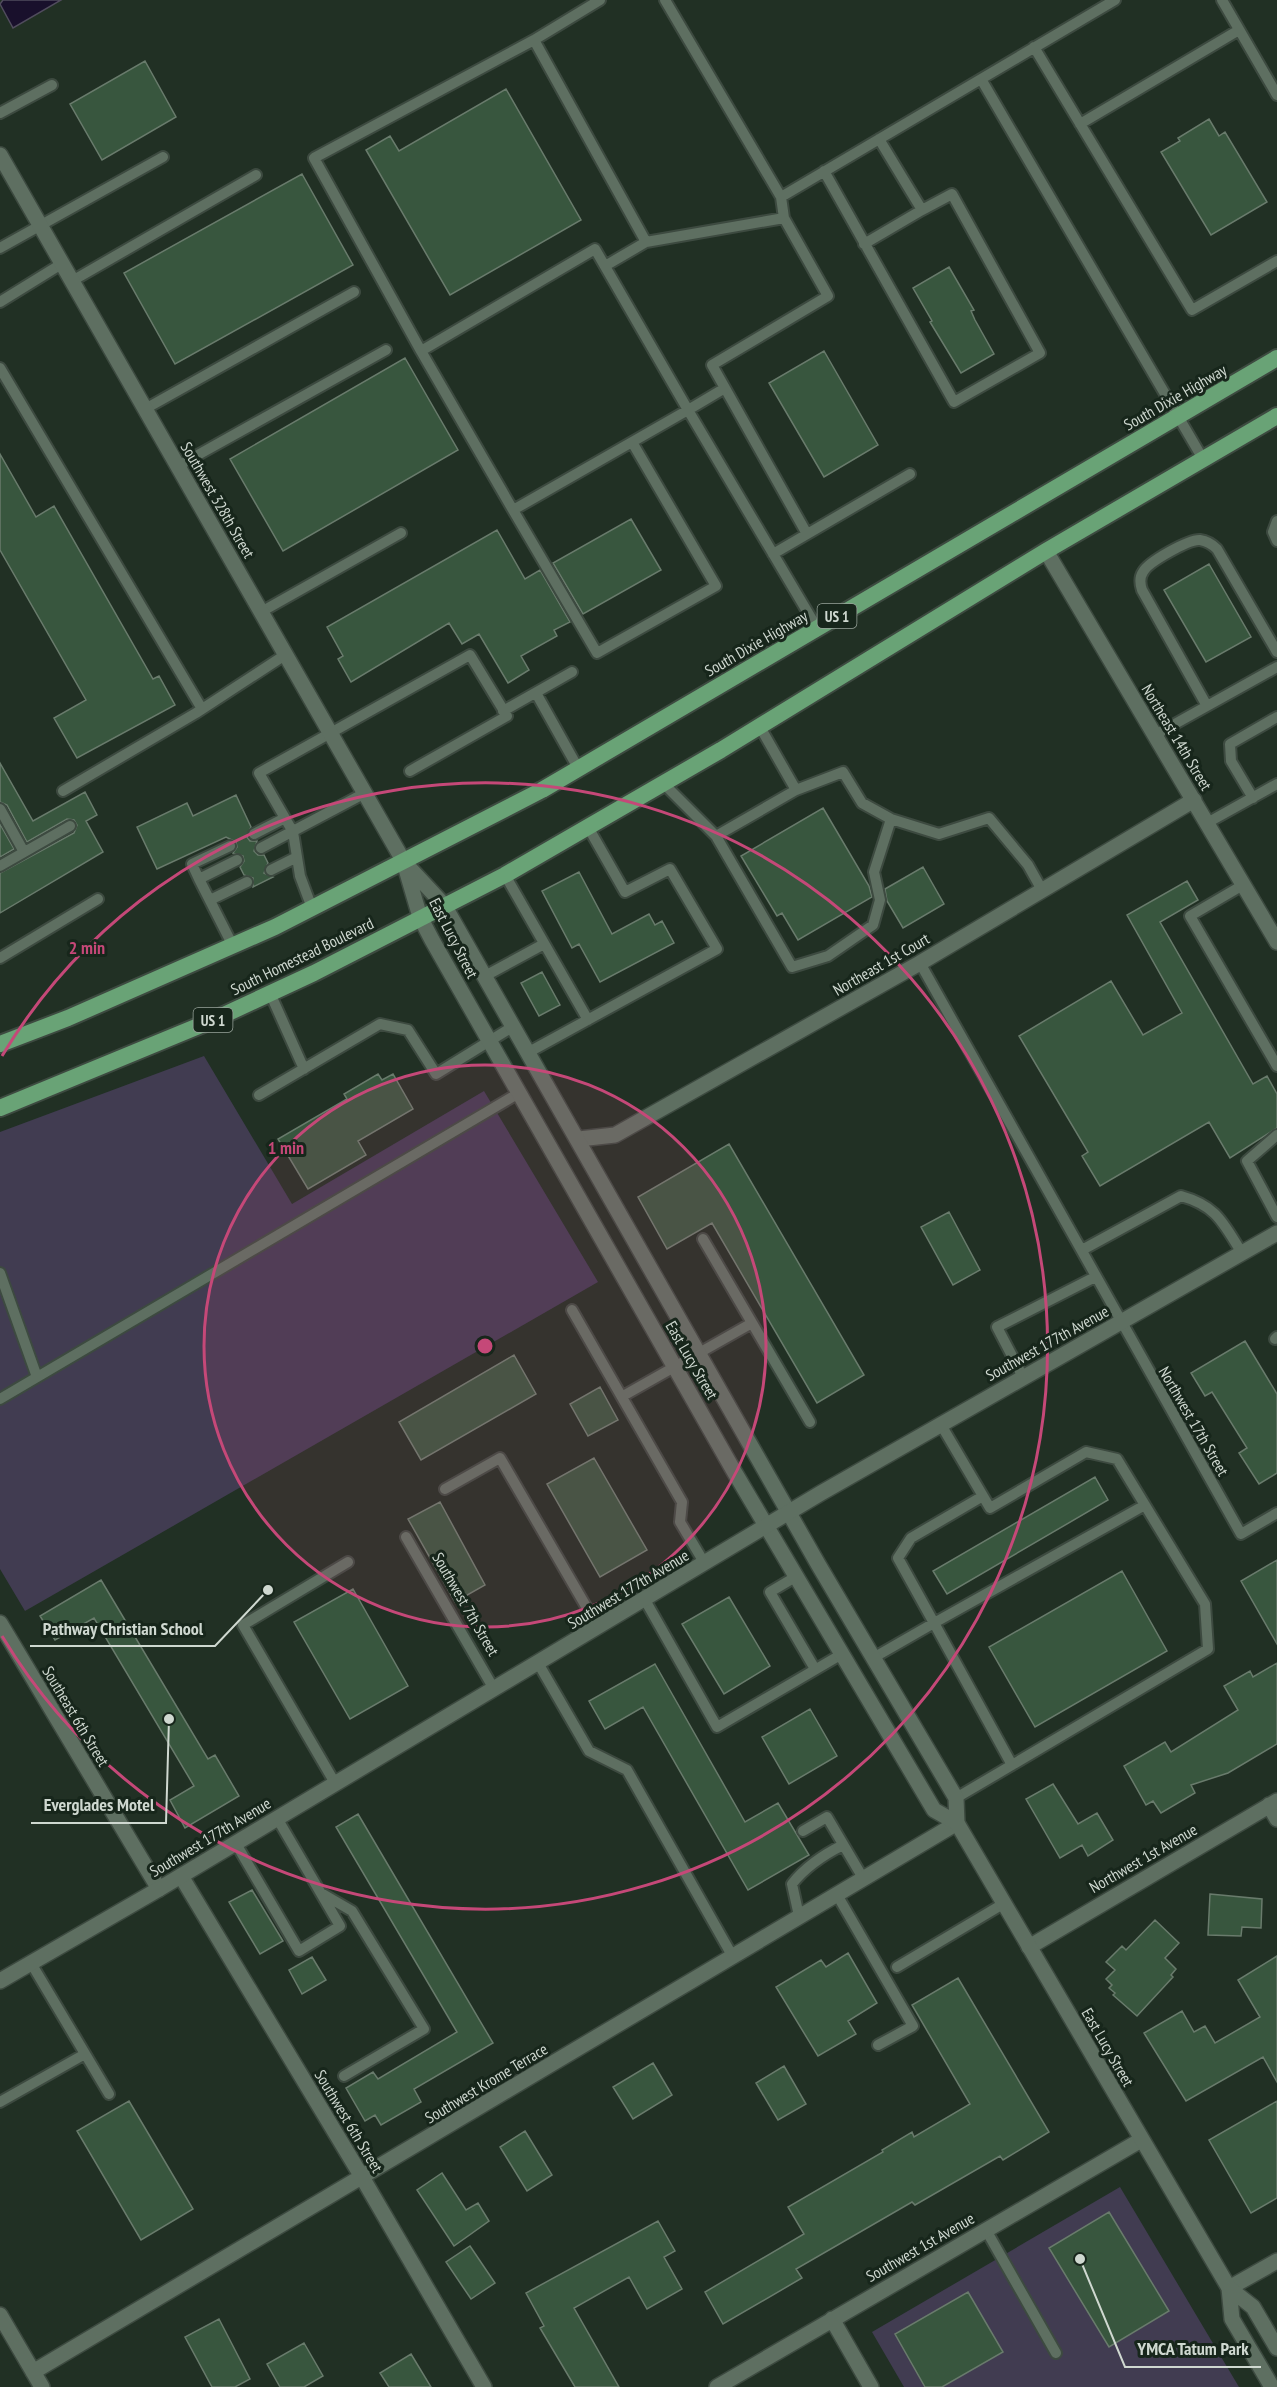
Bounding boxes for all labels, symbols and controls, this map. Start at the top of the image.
street label: South Dixie Highway [1120,360,1230,434]
street label: Southwest 328th Street [177,438,260,562]
road number: US 1 [818,604,856,628]
street label: South Dixie Highway [701,606,811,680]
street label: Northeast 14th Street [1137,680,1217,794]
street label: East Lucy Street [425,895,483,982]
street label: South Homestead Boulevard [227,913,377,999]
street label: Northeast 1st Court [829,928,933,1000]
text: 2 min [69,936,105,959]
road number: US 1 [194,1008,232,1032]
text: 1 min [268,1136,304,1159]
street label: Southwest 177th Avenue [982,1301,1112,1385]
street label: East Lucy Street [661,1317,723,1403]
centre of rings [475,1336,495,1356]
street label: Northwest 17th Street [1155,1363,1234,1480]
street label: Southwest 177th Avenue [564,1545,692,1633]
street label: Southwest 7th Street [428,1549,504,1660]
callout: Pathway Christian School [30,1610,215,1646]
text: Pathway Christian School [43,1617,204,1640]
street label: Southeast 6th Street [38,1662,114,1770]
callout: Everglades Motel [31,1787,166,1823]
text: Everglades Motel [44,1793,155,1816]
street label: Southwest 177th Avenue [146,1793,274,1881]
street label: Northwest 1st Avenue [1085,1819,1201,1897]
street label: East Lucy Street [1077,2004,1139,2090]
street label: Southwest Krome Terrace [421,2039,551,2127]
street label: Southwest 6th Street [310,2066,388,2177]
street label: Southwest 1st Avenue [862,2208,978,2286]
callout: YMCA Tatum Park [1125,2331,1261,2367]
text: YMCA Tatum Park [1136,2337,1249,2360]

